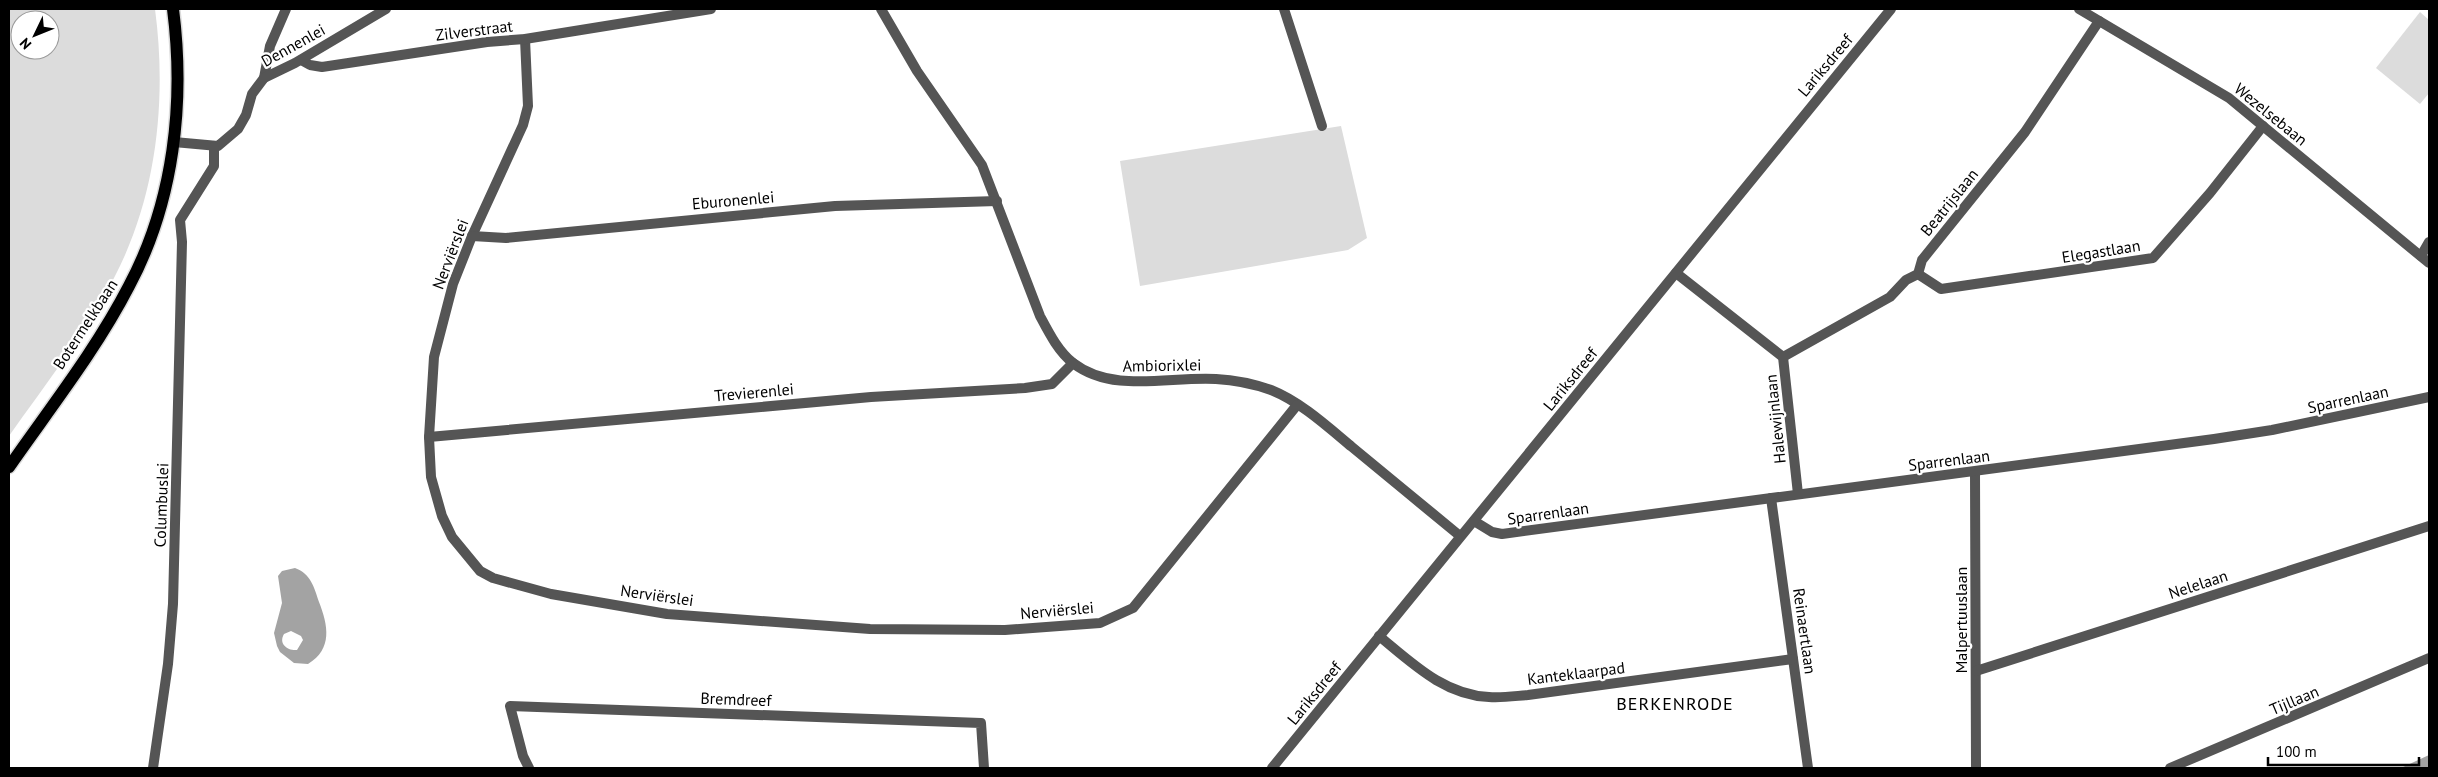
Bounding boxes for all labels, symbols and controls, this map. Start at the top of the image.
north arrow [10,10,60,60]
street label: Zilverstraat [434,15,514,45]
street label: Dennenlei [258,19,328,71]
street label: Lariksdreef [1793,29,1857,100]
text: N [16,34,35,53]
street label: Wezelsebaan [2230,78,2312,150]
street label: Beatrijslaan [1916,164,1982,240]
street label: Eburonenlei [691,186,775,214]
street label: Nerviërslei [427,216,473,292]
street label: Elegastlaan [2060,235,2142,267]
street label: Botermelkbaan [48,275,122,373]
street label: Lariksdreef [1539,343,1602,415]
street label: Ambiorixlei [1122,354,1202,376]
street label: Halewijnlaan [1760,373,1790,465]
street label: Trevierenlei [713,379,795,405]
street label: Sparrenlaan [2306,381,2390,417]
street label: Sparrenlaan [1907,445,1991,475]
street label: Columbuslei [150,462,172,548]
street label: Sparrenlaan [1506,497,1590,529]
street label: Nelelaan [2166,565,2230,603]
street label: Malpertuuslaan [1951,567,1971,673]
street label: Nerviërslei [619,580,695,610]
street label: Reinaertlaan [1789,587,1821,675]
street label: Nerviërslei [1019,597,1095,623]
street label: Lariksdreef [1283,657,1346,729]
street label: Kanteklaarpad [1526,657,1626,689]
street label: Tijllaan [2266,681,2322,719]
street label: Bremdreef [700,688,773,710]
district label: BERKENRODE [1616,692,1734,715]
scale bar [2268,734,2419,766]
text: 100 m [2276,742,2317,761]

